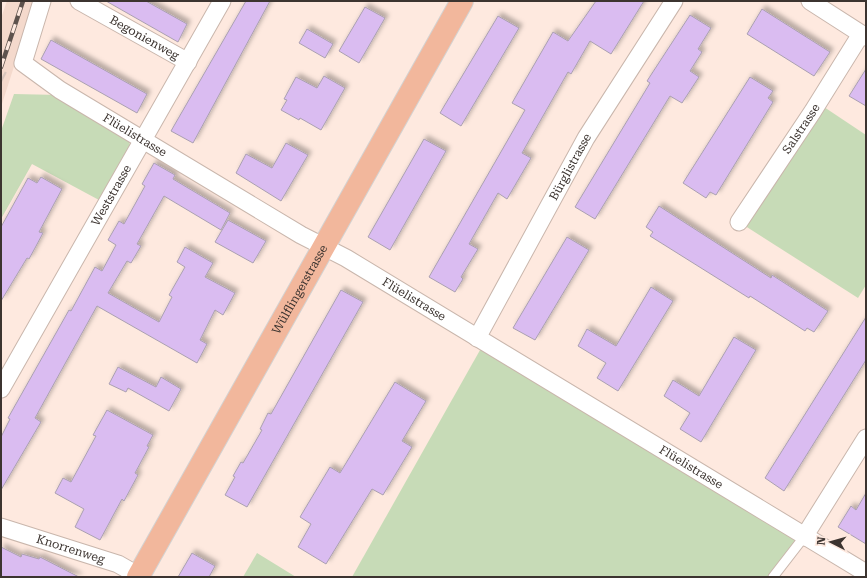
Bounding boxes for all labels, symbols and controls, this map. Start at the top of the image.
street label: Begonienweg [107,13,182,63]
street label: Salstrasse [779,101,823,156]
street label: Flüelistrasse [100,111,170,160]
street label: Bürglistrasse [546,130,594,203]
street label: Weststrasse [88,162,134,228]
street label: Wülflingerstrasse [269,242,331,337]
street label: Flüelistrasse [380,275,449,324]
street label: Flüelistrasse [657,442,726,492]
north arrow [811,522,851,562]
street label: Knorrenweg [35,532,107,566]
text: N [815,536,829,546]

